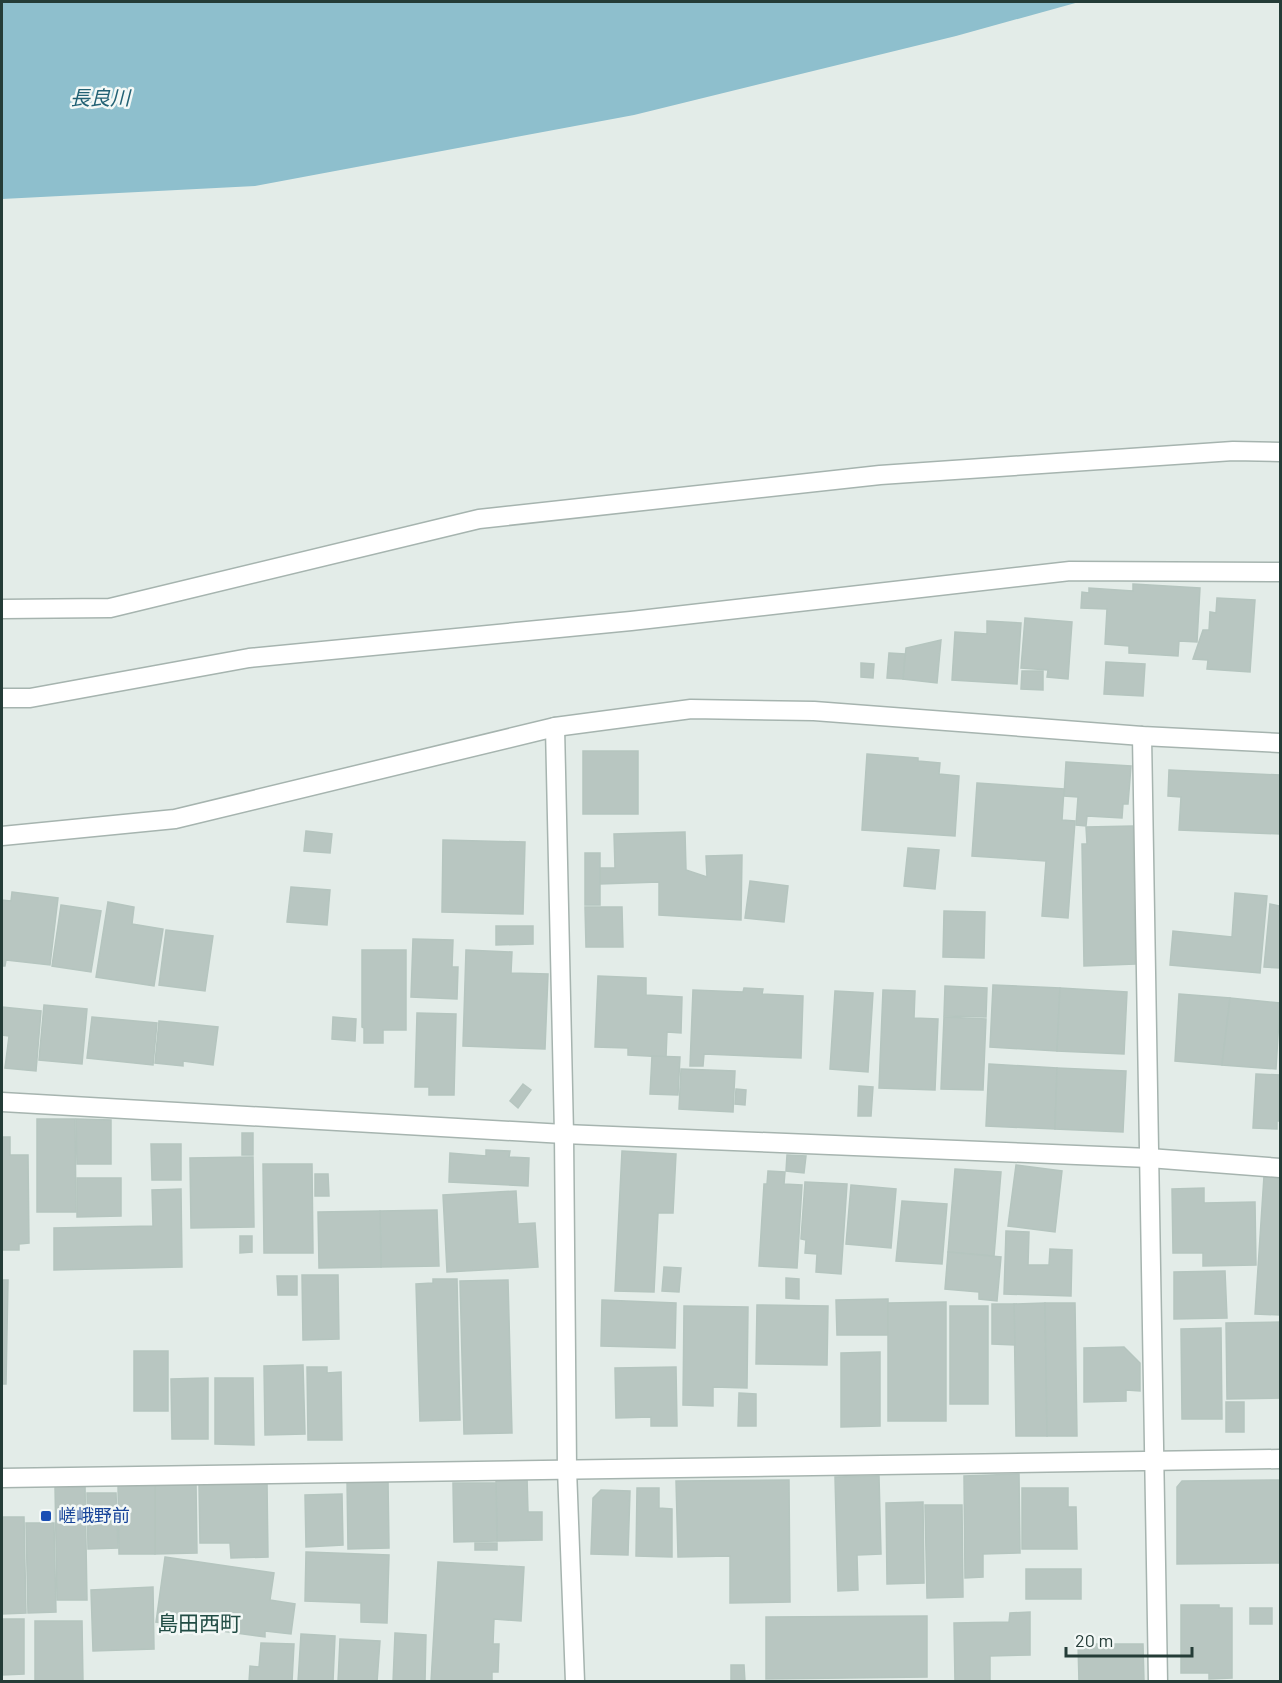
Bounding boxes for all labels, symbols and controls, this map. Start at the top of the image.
water label: 長良川 [70,85,132,109]
place label: 嵯峨野前 [58,1504,130,1526]
marker: 嵯峨野前 [39,1509,53,1523]
district label: 島田西町 [157,1610,241,1635]
scale bar [1066,1620,1192,1658]
text: 20 m [1075,1629,1113,1651]

